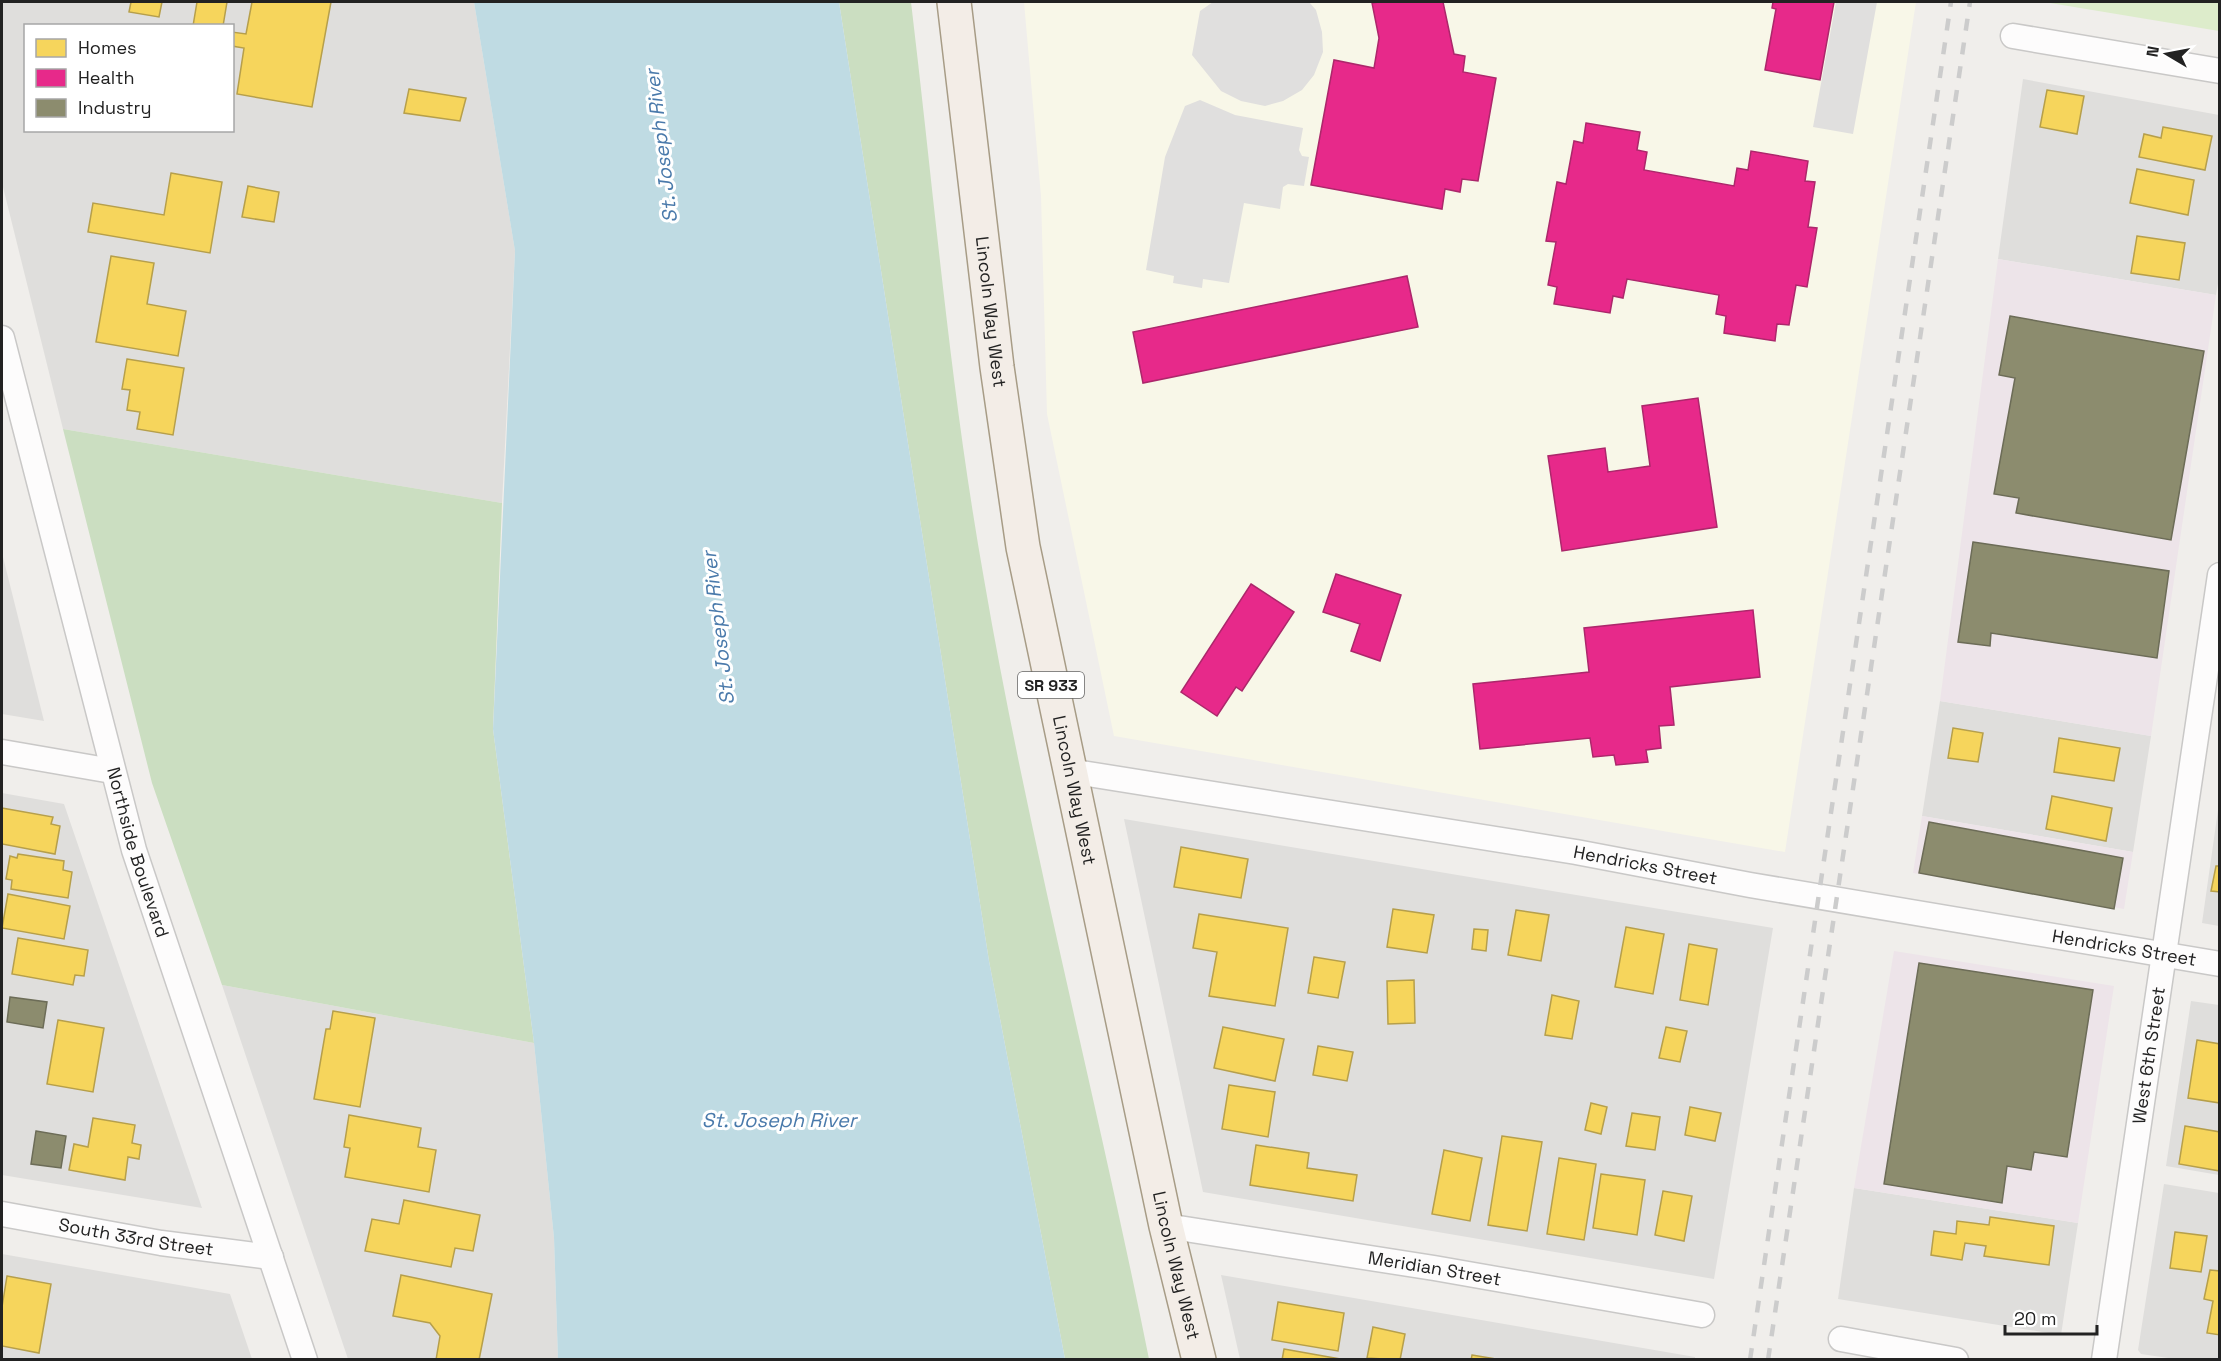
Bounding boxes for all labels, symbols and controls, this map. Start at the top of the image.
legend [24,24,234,132]
north arrow [2137,24,2197,84]
text: Homes [78,36,137,59]
text: N [2141,44,2164,59]
water label: St. Joseph River [638,65,683,224]
text: Health [78,66,135,89]
text: Industry [78,96,151,119]
street label: Lincoln Way West [971,235,1012,389]
water label: St. Joseph River [695,547,740,706]
road number: SR 933 [1018,672,1084,698]
street label: Lincoln Way West [1048,713,1102,867]
street label: Northside Boulevard [102,765,174,940]
street label: Hendricks Street [1572,840,1719,890]
street label: Hendricks Street [2051,924,2198,971]
street label: West 6th Street [2127,985,2170,1125]
water label: St. Joseph River [702,1107,859,1133]
street label: Lincoln Way West [1148,1189,1206,1342]
street label: South 33rd Street [57,1213,215,1261]
street label: Meridian Street [1367,1246,1503,1291]
scale bar [2005,1298,2096,1336]
text: 20 m [2014,1307,2057,1330]

